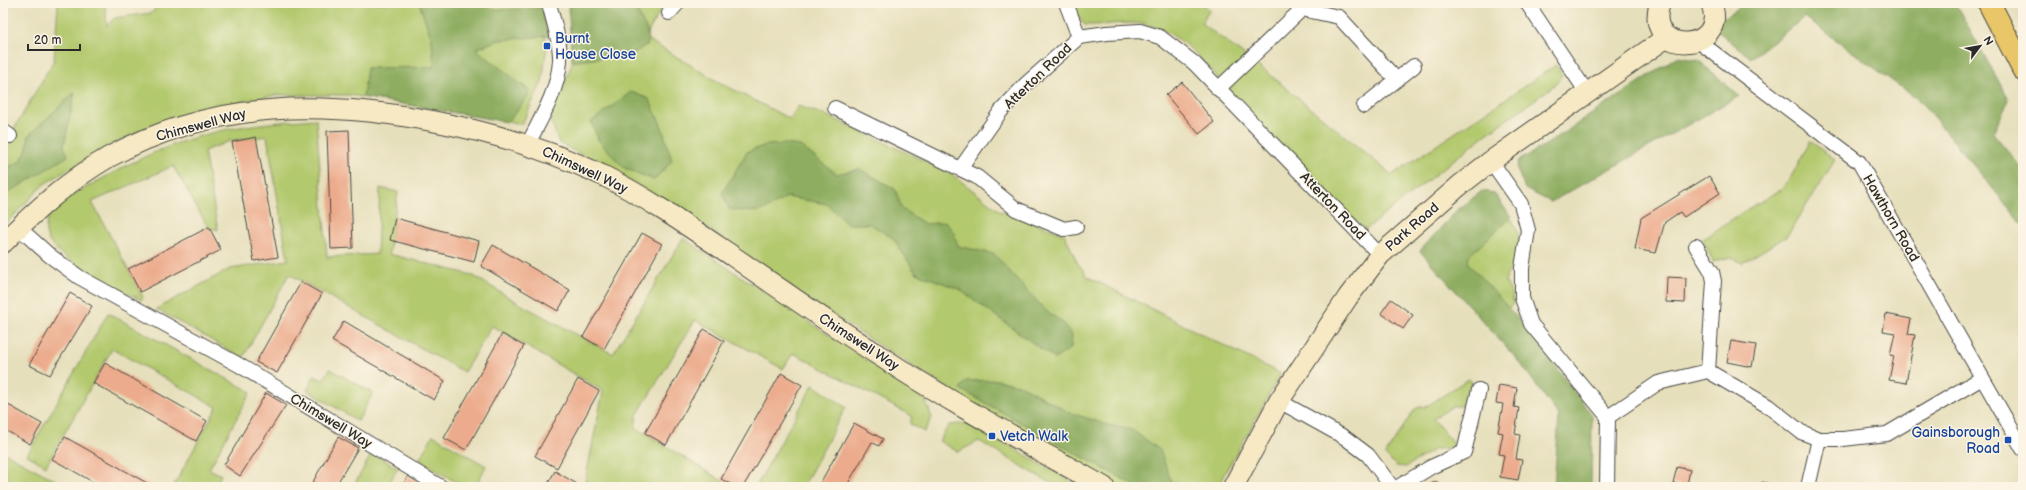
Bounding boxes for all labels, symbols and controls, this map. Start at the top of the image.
scale bar [28,26,80,52]
north arrow [1960,26,2000,66]
place label: Burnt House Close [555,30,636,63]
text: 20 m [34,33,61,48]
text: N [1980,34,1996,48]
street label: Atterton Road [1001,39,1075,113]
marker: Burnt House Close [542,41,552,51]
street label: Chimswell Way [154,105,249,145]
street label: Chimswell Way [539,143,631,198]
street label: Atterton Road [1296,169,1370,243]
street label: Hawthorn Road [1859,171,1923,265]
street label: Park Road [1382,199,1442,255]
street label: Chimswell Way [815,310,903,375]
street label: Chimswell Way [287,390,376,453]
place label: Gainsborough Road [1911,424,2000,457]
place label: Vetch Walk [1000,428,1068,445]
marker: Vetch Walk [987,431,997,441]
marker: Gainsborough Road [2003,435,2013,445]

